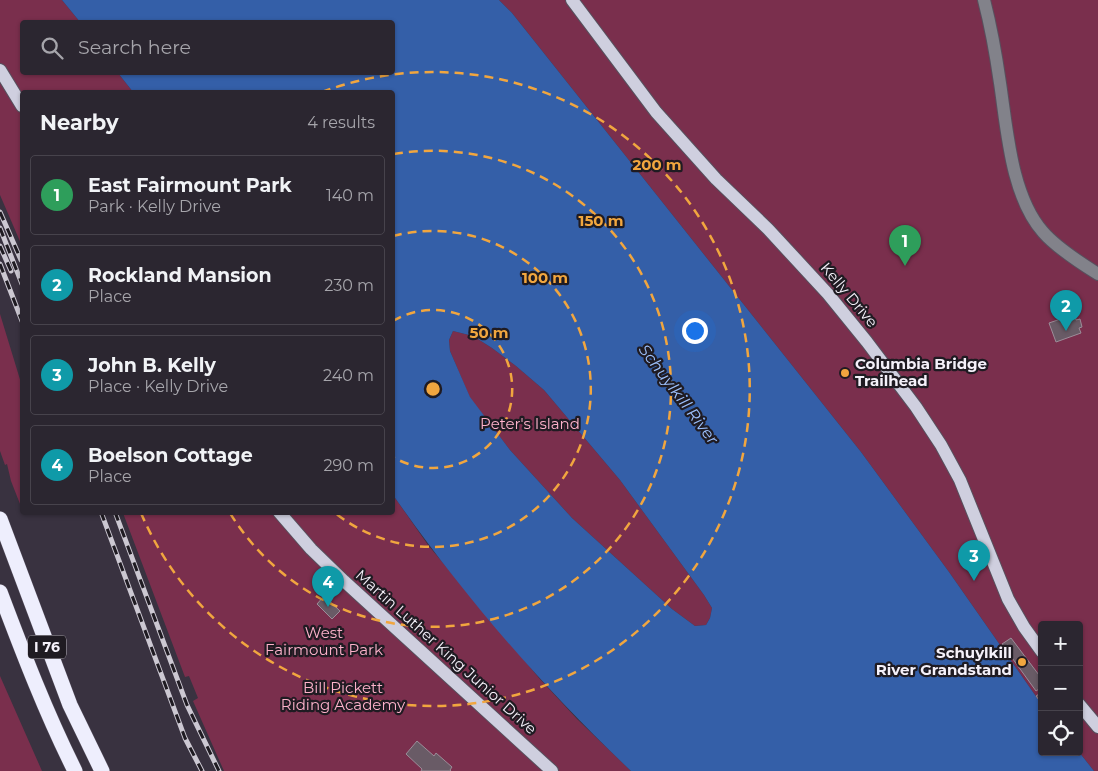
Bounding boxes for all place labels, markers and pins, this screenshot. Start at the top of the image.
pin: 1 [889,225,921,266]
pin: 2 [1050,290,1082,331]
place label: Columbia Bridge Trailhead [855,354,987,390]
marker: Columbia Bridge Trailhead [839,367,851,379]
centre of rings [424,380,442,398]
pin: 3 [958,540,990,581]
pin: 4 [312,566,344,607]
place label: Schuylkill River Grandstand [876,643,1012,679]
marker: Schuylkill River Grandstand [1016,656,1028,668]

